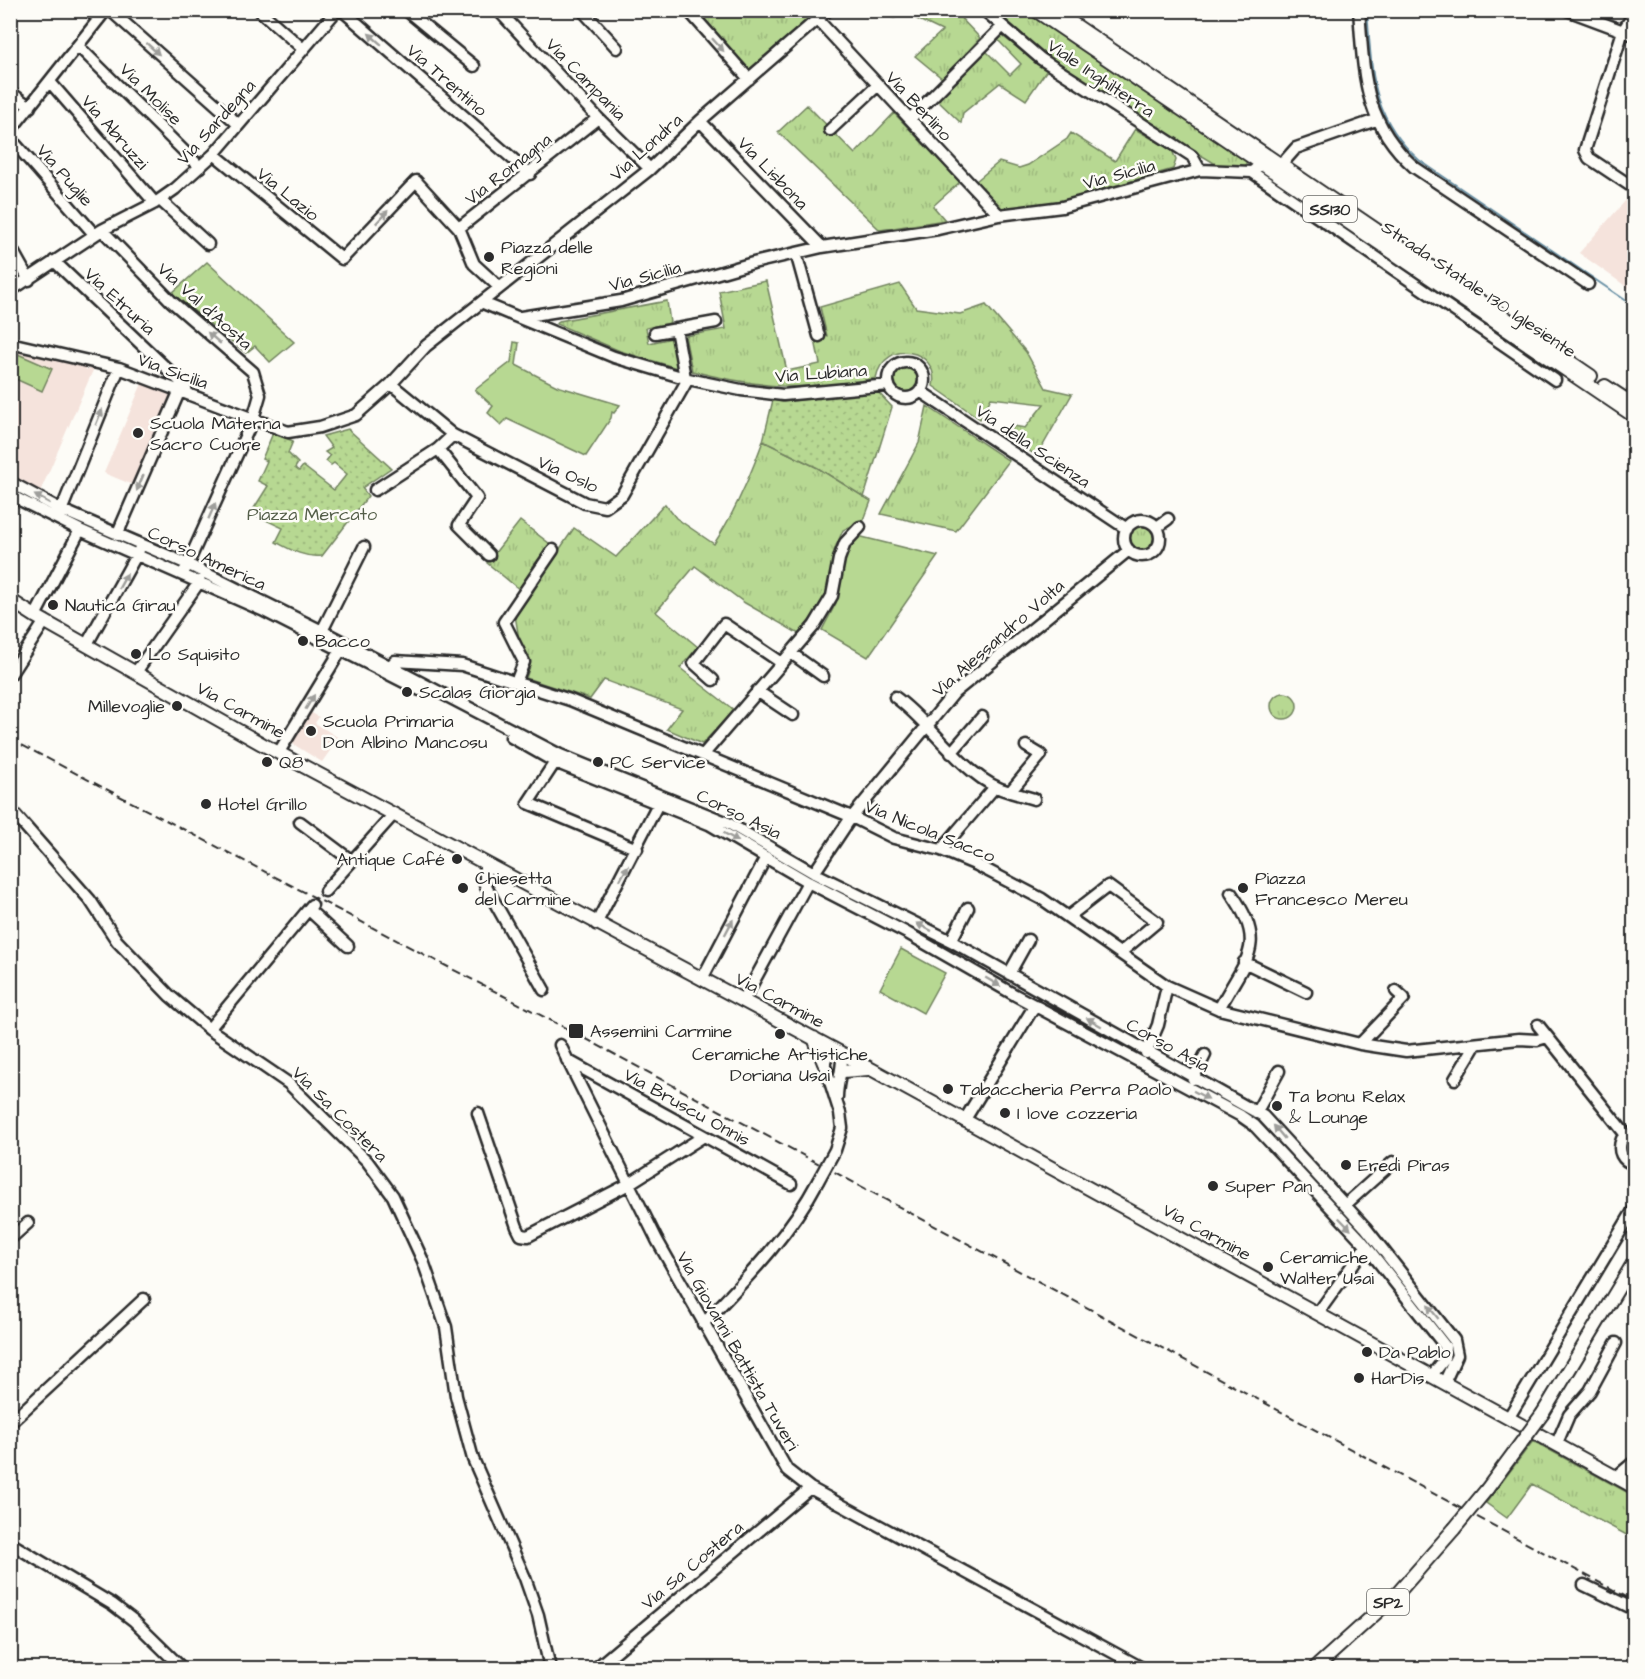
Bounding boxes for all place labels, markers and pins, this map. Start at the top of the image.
place label: Piazza delle Regioni [501,235,593,282]
marker: Piazza delle Regioni [482,250,496,264]
place label: Scuola Materna Sacro Cuore [150,411,281,457]
marker: Scuola Materna Sacro Cuore [131,426,145,440]
place label: Nautica Girau [65,593,176,618]
marker: Nautica Girau [46,598,60,612]
place label: Bacco [315,629,370,654]
marker: Bacco [296,634,310,648]
place label: Lo Squisito [148,642,240,667]
marker: Lo Squisito [129,647,143,661]
place label: Scalas Giorgia [419,680,536,706]
marker: Scalas Giorgia [400,685,414,699]
place label: Millevoglie [88,694,165,720]
marker: Millevoglie [170,699,184,713]
place label: Scuola Primaria Don Albino Mancosu [323,709,487,755]
marker: Scuola Primaria Don Albino Mancosu [304,724,318,738]
place label: Q8 [279,750,304,775]
place label: PC Service [610,750,706,775]
marker: Q8 [260,755,274,769]
marker: PC Service [591,755,605,769]
place label: Hotel Grillo [218,792,307,817]
marker: Hotel Grillo [199,797,213,811]
place label: Antique Café [337,847,445,872]
marker: Antique Café [450,852,464,866]
place label: Chiesetta del Carmine [475,866,572,912]
place label: Piazza Francesco Mereu [1255,866,1408,912]
marker: Chiesetta del Carmine [456,881,470,895]
marker: Piazza Francesco Mereu [1236,881,1250,895]
place label: Assemini Carmine [590,1019,733,1044]
marker: Assemini Carmine [567,1022,585,1040]
marker: Ceramiche Artistiche Doriana Usai [773,1027,787,1041]
place label: Ceramiche Artistiche Doriana Usai [692,1042,868,1088]
place label: Tabaccheria Perra Paolo [960,1077,1171,1102]
marker: Tabaccheria Perra Paolo [941,1082,955,1096]
place label: Ta bonu Relax & Lounge [1289,1084,1406,1131]
marker: Ta bonu Relax & Lounge [1270,1099,1284,1113]
place label: I love cozzeria [1017,1101,1137,1126]
marker: I love cozzeria [998,1106,1012,1120]
place label: Eredi Piras [1358,1153,1450,1178]
marker: Eredi Piras [1339,1158,1353,1172]
place label: Super Pan [1225,1174,1312,1199]
marker: Super Pan [1206,1179,1220,1193]
place label: Ceramiche Walter Usai [1280,1245,1374,1291]
marker: Ceramiche Walter Usai [1261,1260,1275,1274]
place label: Da Pablo [1379,1340,1451,1365]
marker: Da Pablo [1360,1345,1374,1359]
place label: HarDis [1371,1366,1424,1391]
marker: HarDis [1352,1371,1366,1385]

